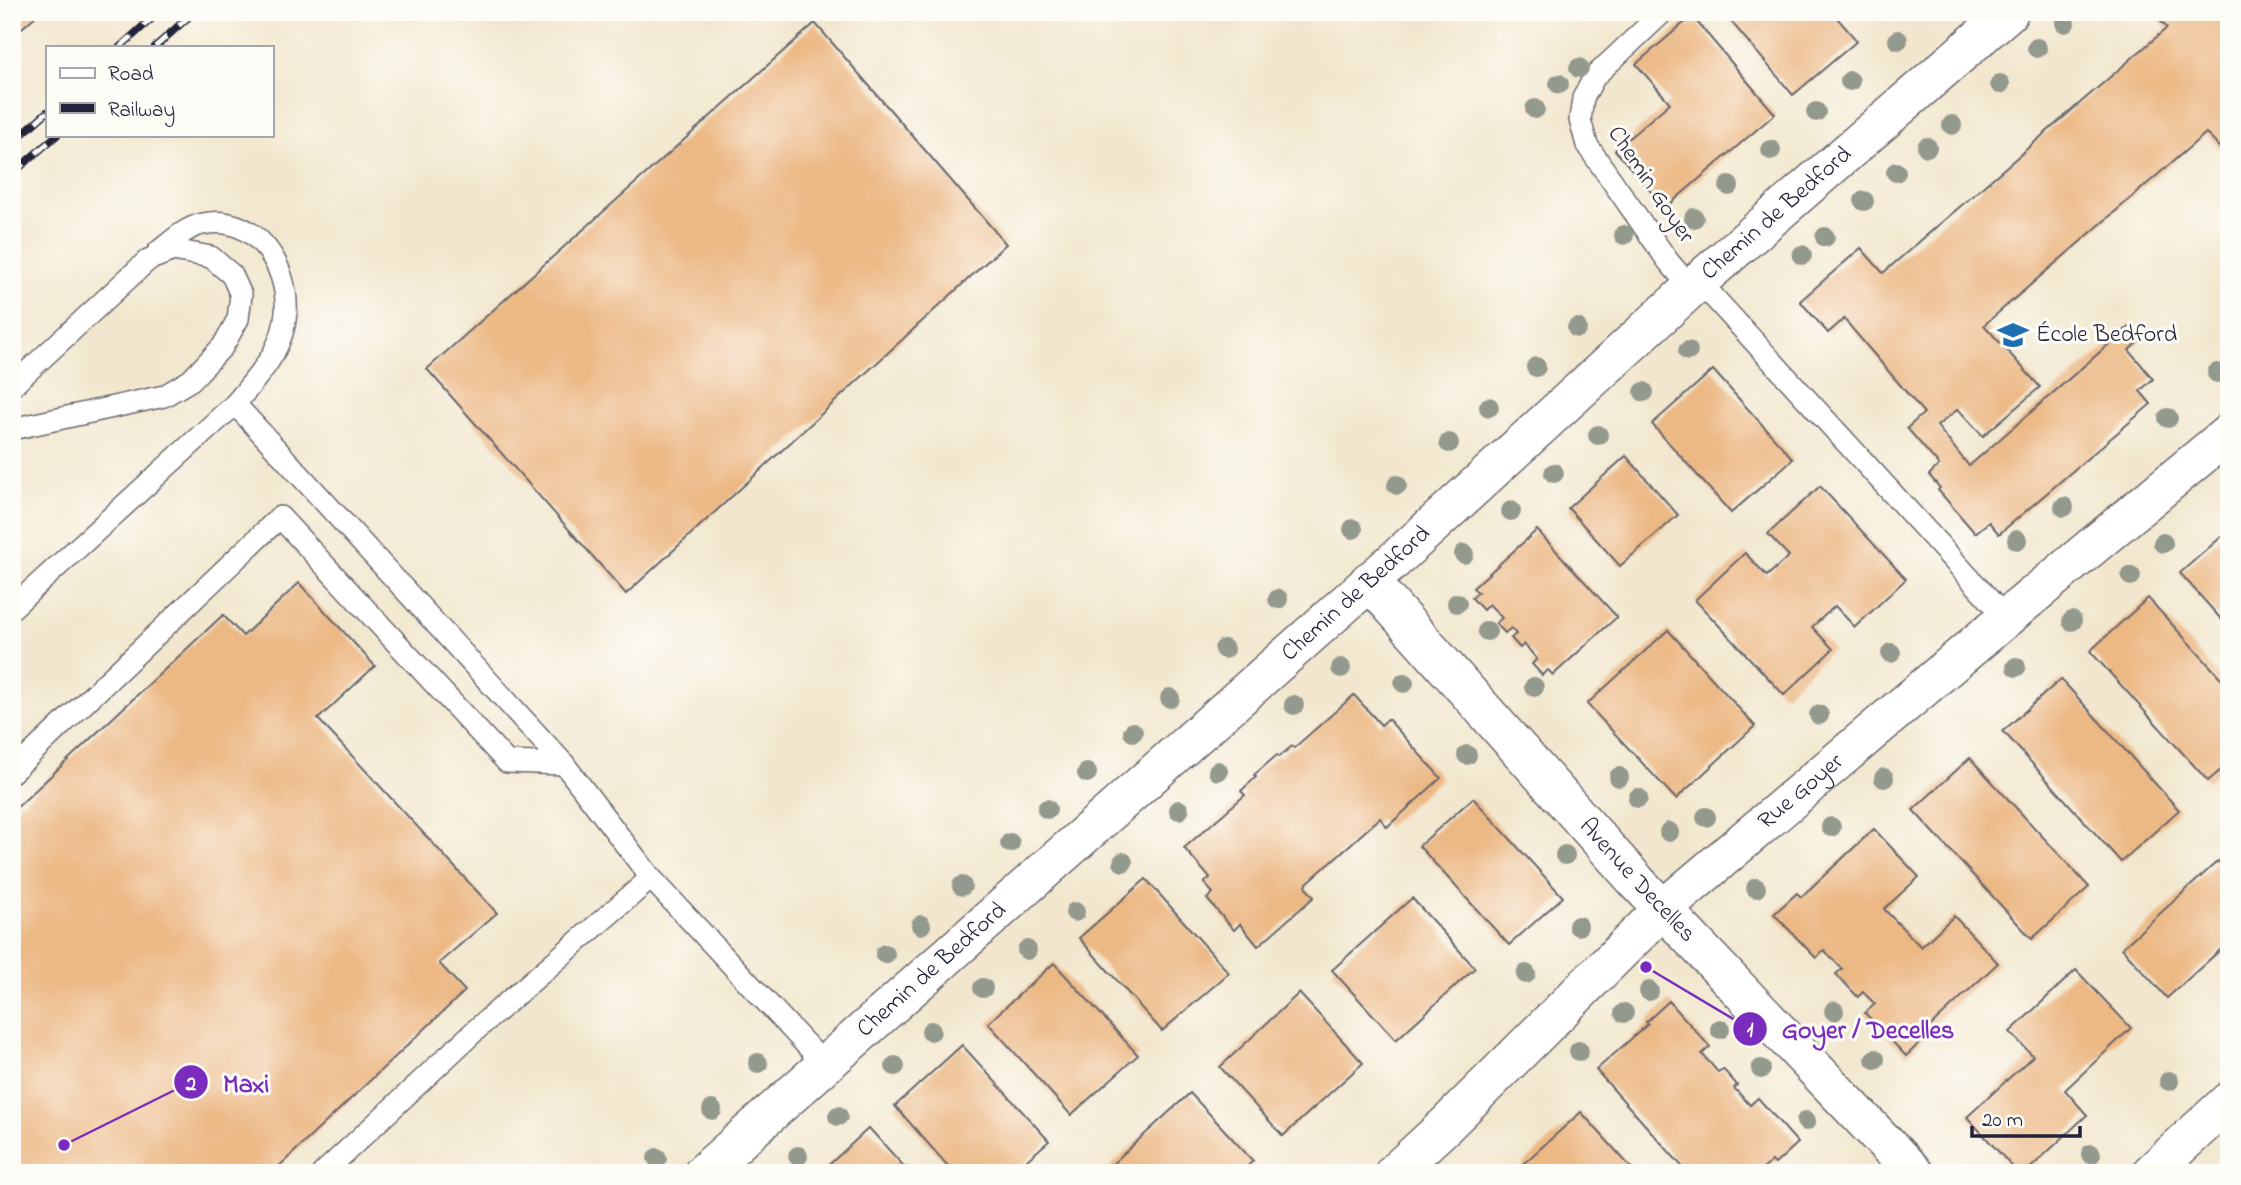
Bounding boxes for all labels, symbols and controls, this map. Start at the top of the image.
legend [46,46,273,136]
text: Road [108,60,154,90]
text: Railway [108,96,175,128]
street label: Chemin Goyer [1597,119,1703,252]
street label: Chemin de Bedford [1694,138,1860,289]
school or university icon: École Bedford [1996,318,2030,352]
place label: École Bedford [2036,318,2178,353]
street label: Chemin de Bedford [1274,517,1439,670]
street label: Rue Goyer [1751,745,1852,838]
street label: Avenue Decelles [1570,810,1704,951]
street label: Chemin de Bedford [849,894,1015,1046]
callout: Goyer / Decelles [1732,1005,1968,1052]
text: Goyer / Decelles [1782,1013,1954,1051]
text: 1 [1747,1016,1754,1046]
callout: Maxi [174,1059,283,1106]
text: Maxi [223,1067,269,1105]
text: 2 [185,1070,197,1100]
scale bar [1972,1094,2080,1138]
text: 20 m [1982,1106,2023,1136]

